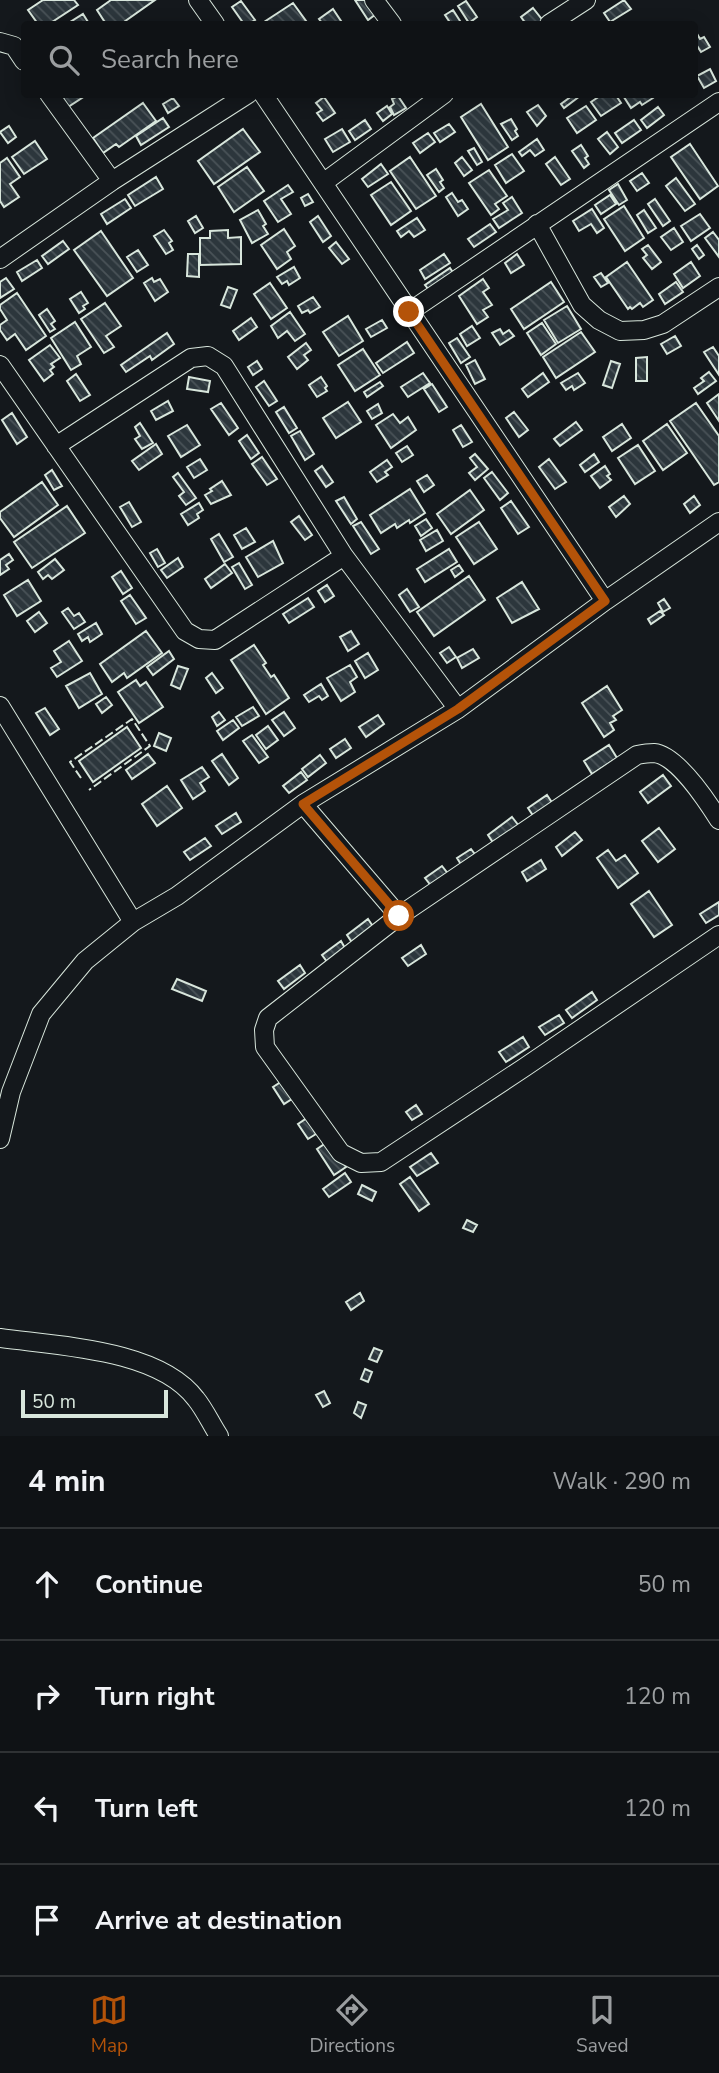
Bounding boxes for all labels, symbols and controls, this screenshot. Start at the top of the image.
search box [21,21,698,98]
icon: search [45,41,83,79]
text: Search here [101,42,239,77]
route end [393,296,424,327]
route start [383,900,414,931]
scale bar [21,1387,168,1419]
text: 50 m [32,1389,76,1415]
text: 4 min [28,1461,106,1502]
text: Walk · 290 m [552,1466,691,1497]
icon: ahead [28,1565,66,1603]
text: Continue [95,1567,203,1602]
text: 50 m [638,1569,691,1600]
icon: right [28,1677,66,1715]
text: Turn right [95,1679,214,1714]
text: 120 m [624,1681,691,1712]
icon: left [28,1789,66,1827]
text: Turn left [95,1791,198,1826]
text: 120 m [624,1793,691,1824]
icon: arrive [28,1901,66,1939]
text: Arrive at destination [95,1903,342,1938]
tab: Map [90,1991,128,2059]
tab: Directions [309,1991,395,2059]
tab: Saved [576,1991,629,2059]

